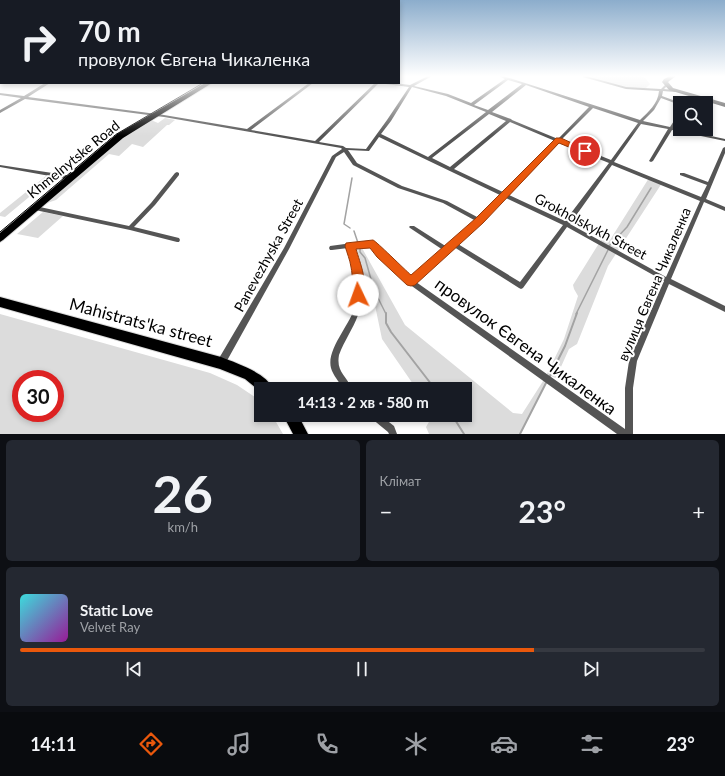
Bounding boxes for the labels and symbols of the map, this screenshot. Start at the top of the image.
street label: Khmelnytske Road [23,117,123,201]
pin [568,134,602,168]
street label: Grokholskykh Street [532,189,650,263]
street label: Panevezhyska Street [230,196,306,314]
street label: вулиця Євгена Чикаленка [614,205,694,363]
street label: провулок Євгена Чикаленка [431,273,621,419]
position arrow [337,274,379,316]
street label: Mahistrats'ka street [67,293,215,351]
speed limit sign: 30 [12,370,64,422]

